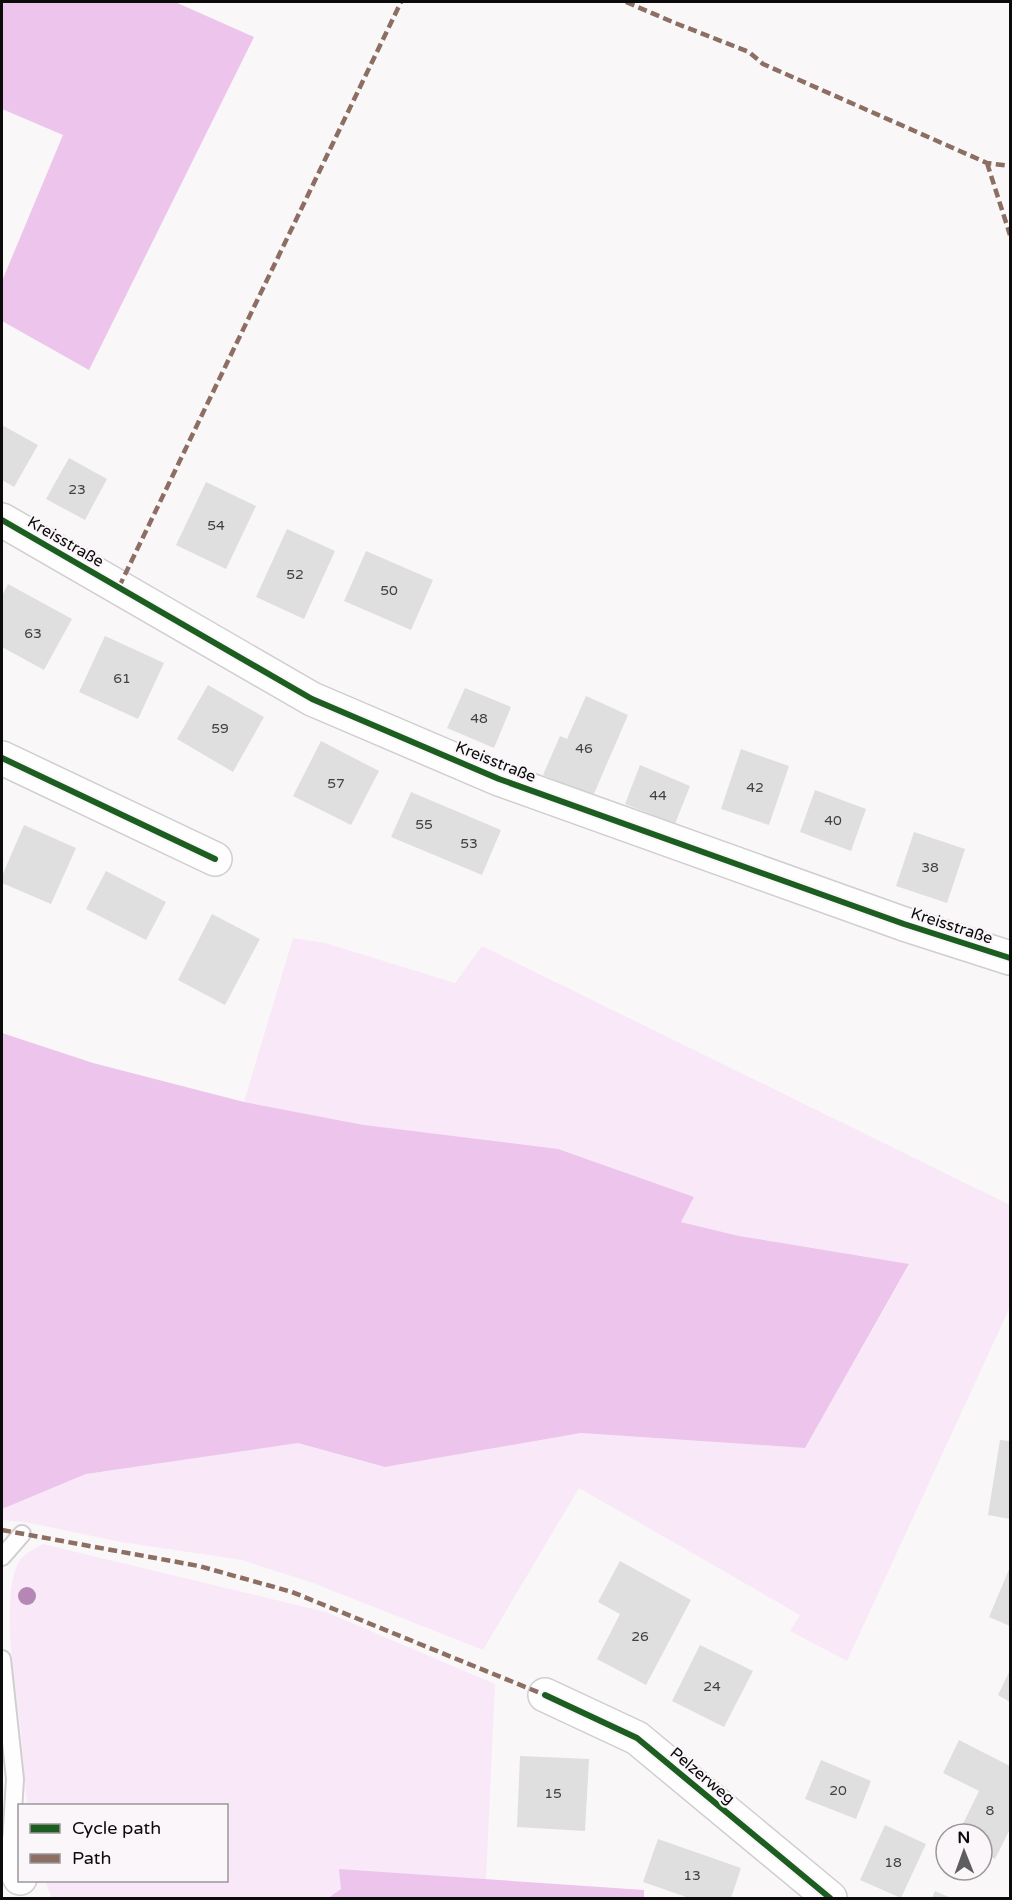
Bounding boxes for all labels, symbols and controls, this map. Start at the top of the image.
house number: 23 [68,481,86,498]
street label: Kreisstraße [24,512,107,572]
house number: 54 [207,517,225,534]
house number: 52 [286,566,304,583]
house number: 50 [380,582,398,599]
house number: 63 [24,625,42,642]
house number: 61 [113,670,131,687]
house number: 48 [470,710,488,727]
house number: 59 [211,720,229,737]
street label: Kreisstraße [452,737,539,787]
house number: 46 [575,740,593,757]
house number: 57 [327,775,345,792]
house number: 42 [746,779,764,796]
house number: 44 [649,787,667,804]
house number: 40 [824,812,842,829]
house number: 55 [415,816,433,833]
house number: 53 [460,835,478,852]
house number: 38 [921,859,939,876]
street label: Kreisstraße [908,903,995,949]
house number: 26 [631,1628,649,1645]
house number: 24 [703,1678,721,1695]
street label: Pelzerweg [666,1743,739,1809]
house number: 20 [829,1782,847,1799]
house number: 15 [544,1785,562,1802]
house number: 8 [986,1802,995,1819]
legend [18,1804,228,1882]
text: Cycle path [72,1817,161,1839]
north arrow [934,1822,994,1882]
text: N [957,1828,970,1848]
text: Path [72,1847,111,1869]
house number: 18 [884,1854,902,1871]
house number: 13 [683,1867,701,1884]

